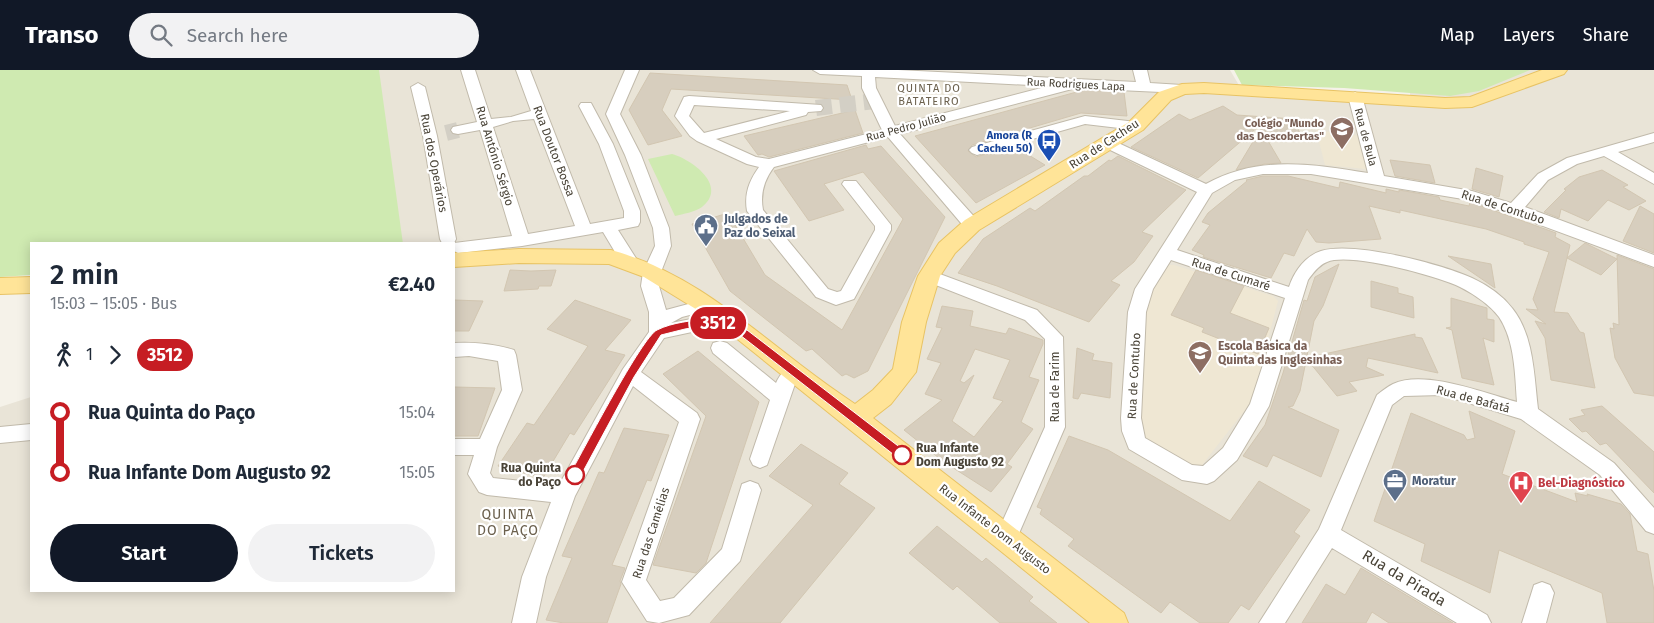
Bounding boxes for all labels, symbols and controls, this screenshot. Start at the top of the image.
search box [129,13,479,58]
text: Transo [25,21,99,49]
icon: search [147,21,175,49]
text: Search here [187,24,288,47]
text: Map [1440,24,1475,46]
text: Layers [1503,24,1555,46]
text: Share [1583,24,1629,46]
street label: Rua Rodrigues Lapa [1026,75,1126,94]
district label: QUINTA DO BATATEIRO [897,82,961,108]
street label: Rua Doutor Bossa [530,103,578,199]
street label: Rua António Sérgio [473,104,517,208]
street label: Rua de Bula [1352,107,1380,168]
street label: Rua Pedro Julião [865,111,948,144]
street label: Rua dos Operários [418,112,451,214]
street label: Rua de Cacheu [1067,116,1141,172]
school or university icon: Colégio "Mundo das Descobertas" [1329,116,1355,150]
place label: Colégio "Mundo das Descobertas" [1236,117,1325,143]
bus stop icon: Amora (R Cacheu 50) [1036,128,1062,162]
place label: Amora (R Cacheu 50) [977,129,1032,155]
street label: Rua de Contubo [1460,187,1546,227]
place label: Julgados de Paz do Seixal [723,212,796,240]
public building icon: Julgados de Paz do Seixal [693,213,719,247]
street label: Rua de Cumaré [1190,255,1272,293]
text: 2 min [50,258,119,291]
text: €2.40 [388,273,435,296]
text: 15:03 – 15:05 · Bus [50,294,177,313]
line badge: 3512 [683,307,753,339]
text: 3512 [700,312,736,334]
street label: Rua de Contubo [1125,332,1143,420]
place label: Escola Básica da Quinta das Inglesinhas [1218,339,1342,367]
school or university icon: Escola Básica da Quinta das Inglesinhas [1187,340,1213,374]
icon: walk [50,341,78,369]
icon: forward [101,341,129,369]
text: 3512 [147,344,183,366]
text: 1 [86,345,93,364]
street label: Rua de Farim [1048,352,1062,422]
street label: Rua de Bafatá [1435,382,1511,416]
text: Rua Quinta do Paço [88,401,255,424]
text: 15:04 [399,403,435,422]
place label: Rua Infante Dom Augusto 92 [916,441,1004,469]
marker: Rua Infante Dom Augusto 92 [892,445,912,465]
text: Rua Infante Dom Augusto 92 [88,461,331,484]
place label: Rua Quinta do Paço [501,461,561,490]
text: 15:05 [399,463,435,482]
marker: Rua Quinta do Paço [565,465,585,485]
office icon: Moratur [1382,468,1408,502]
hospital icon: Bel-Diagnóstico [1508,470,1534,504]
place label: Moratur [1412,474,1456,488]
place label: Bel-Diagnóstico [1538,476,1625,490]
street label: Rua Infante Dom Augusto [936,481,1054,577]
street label: Rua das Camélias [630,485,672,580]
district label: QUINTA DO PAÇO [477,506,539,539]
button: Start [50,524,238,582]
button: Tickets [248,524,435,582]
street label: Rua da Pirada [1359,546,1449,610]

